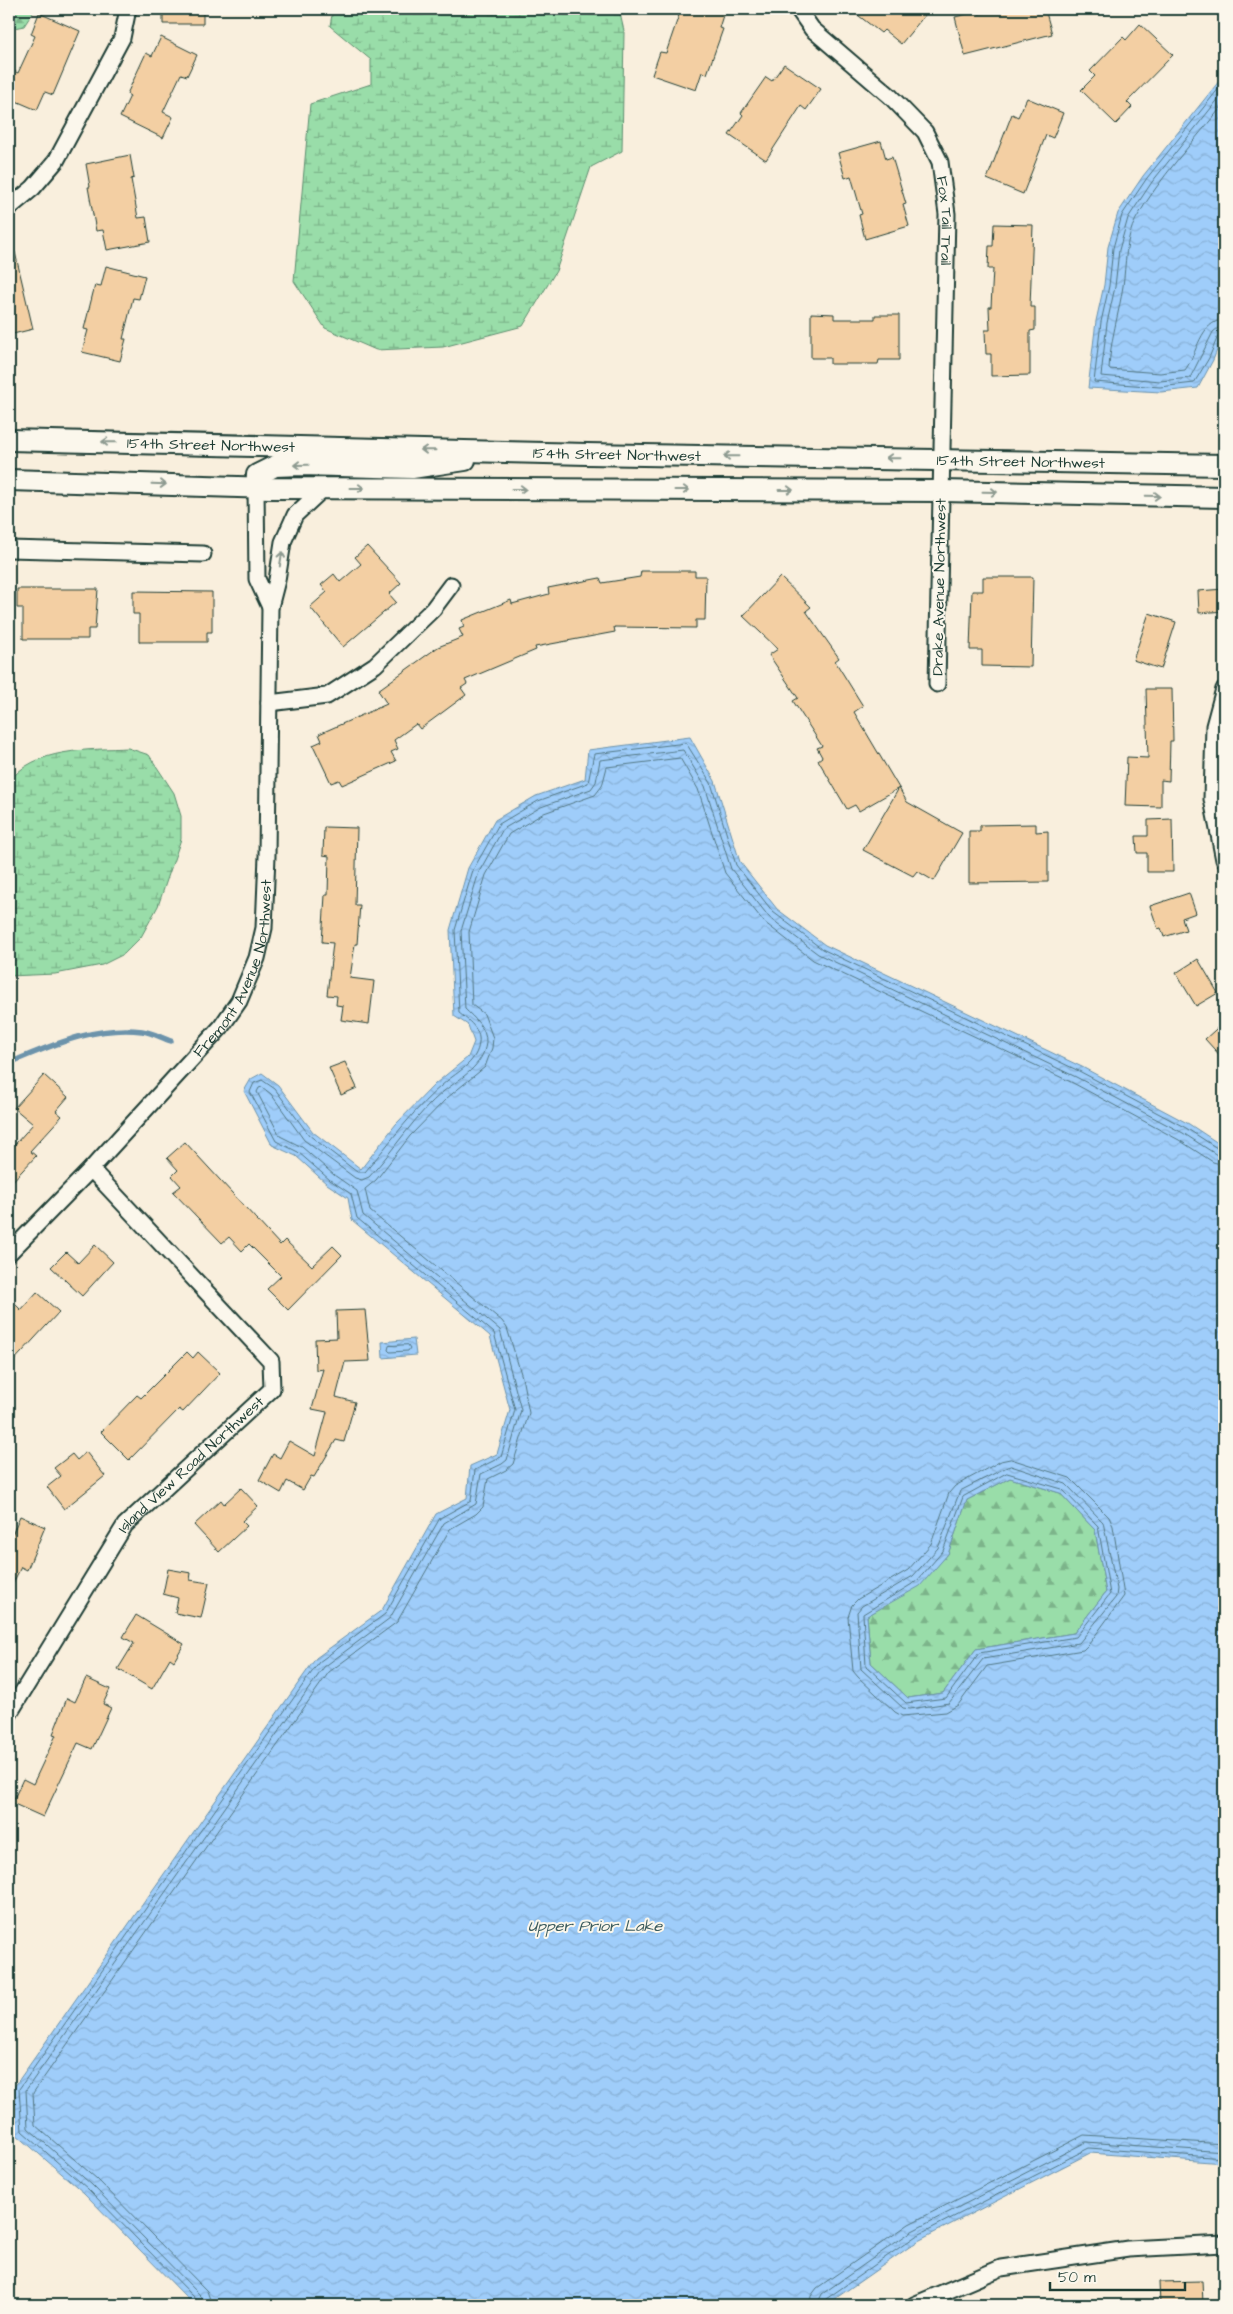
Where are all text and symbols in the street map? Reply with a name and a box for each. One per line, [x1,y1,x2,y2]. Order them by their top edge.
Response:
street label: Fox Tail Trail [931,175,957,265]
street label: 154th Street Northwest [127,433,295,458]
one-way arrow [101,437,117,447]
street label: 154th Street Northwest [533,443,701,467]
one-way arrow [421,445,437,455]
street label: 154th Street Northwest [937,450,1105,474]
one-way arrow [723,451,740,461]
one-way arrow [886,453,902,463]
one-way arrow [293,460,310,470]
one-way arrow [151,480,167,489]
one-way arrow [348,483,365,493]
one-way arrow [511,484,527,494]
one-way arrow [674,485,690,495]
one-way arrow [777,486,793,495]
one-way arrow [982,488,998,497]
one-way arrow [1144,491,1160,500]
street label: Drake Avenue Northwest [927,498,952,676]
one-way arrow [276,552,286,568]
street label: Fremont Avenue Northwest [188,879,277,1062]
street label: Island View Road Northwest [113,1392,269,1537]
water label: Upper Prior Lake [528,1915,663,1937]
scale bar [1050,2259,1186,2291]
text: 50 m [1058,2267,1096,2288]

